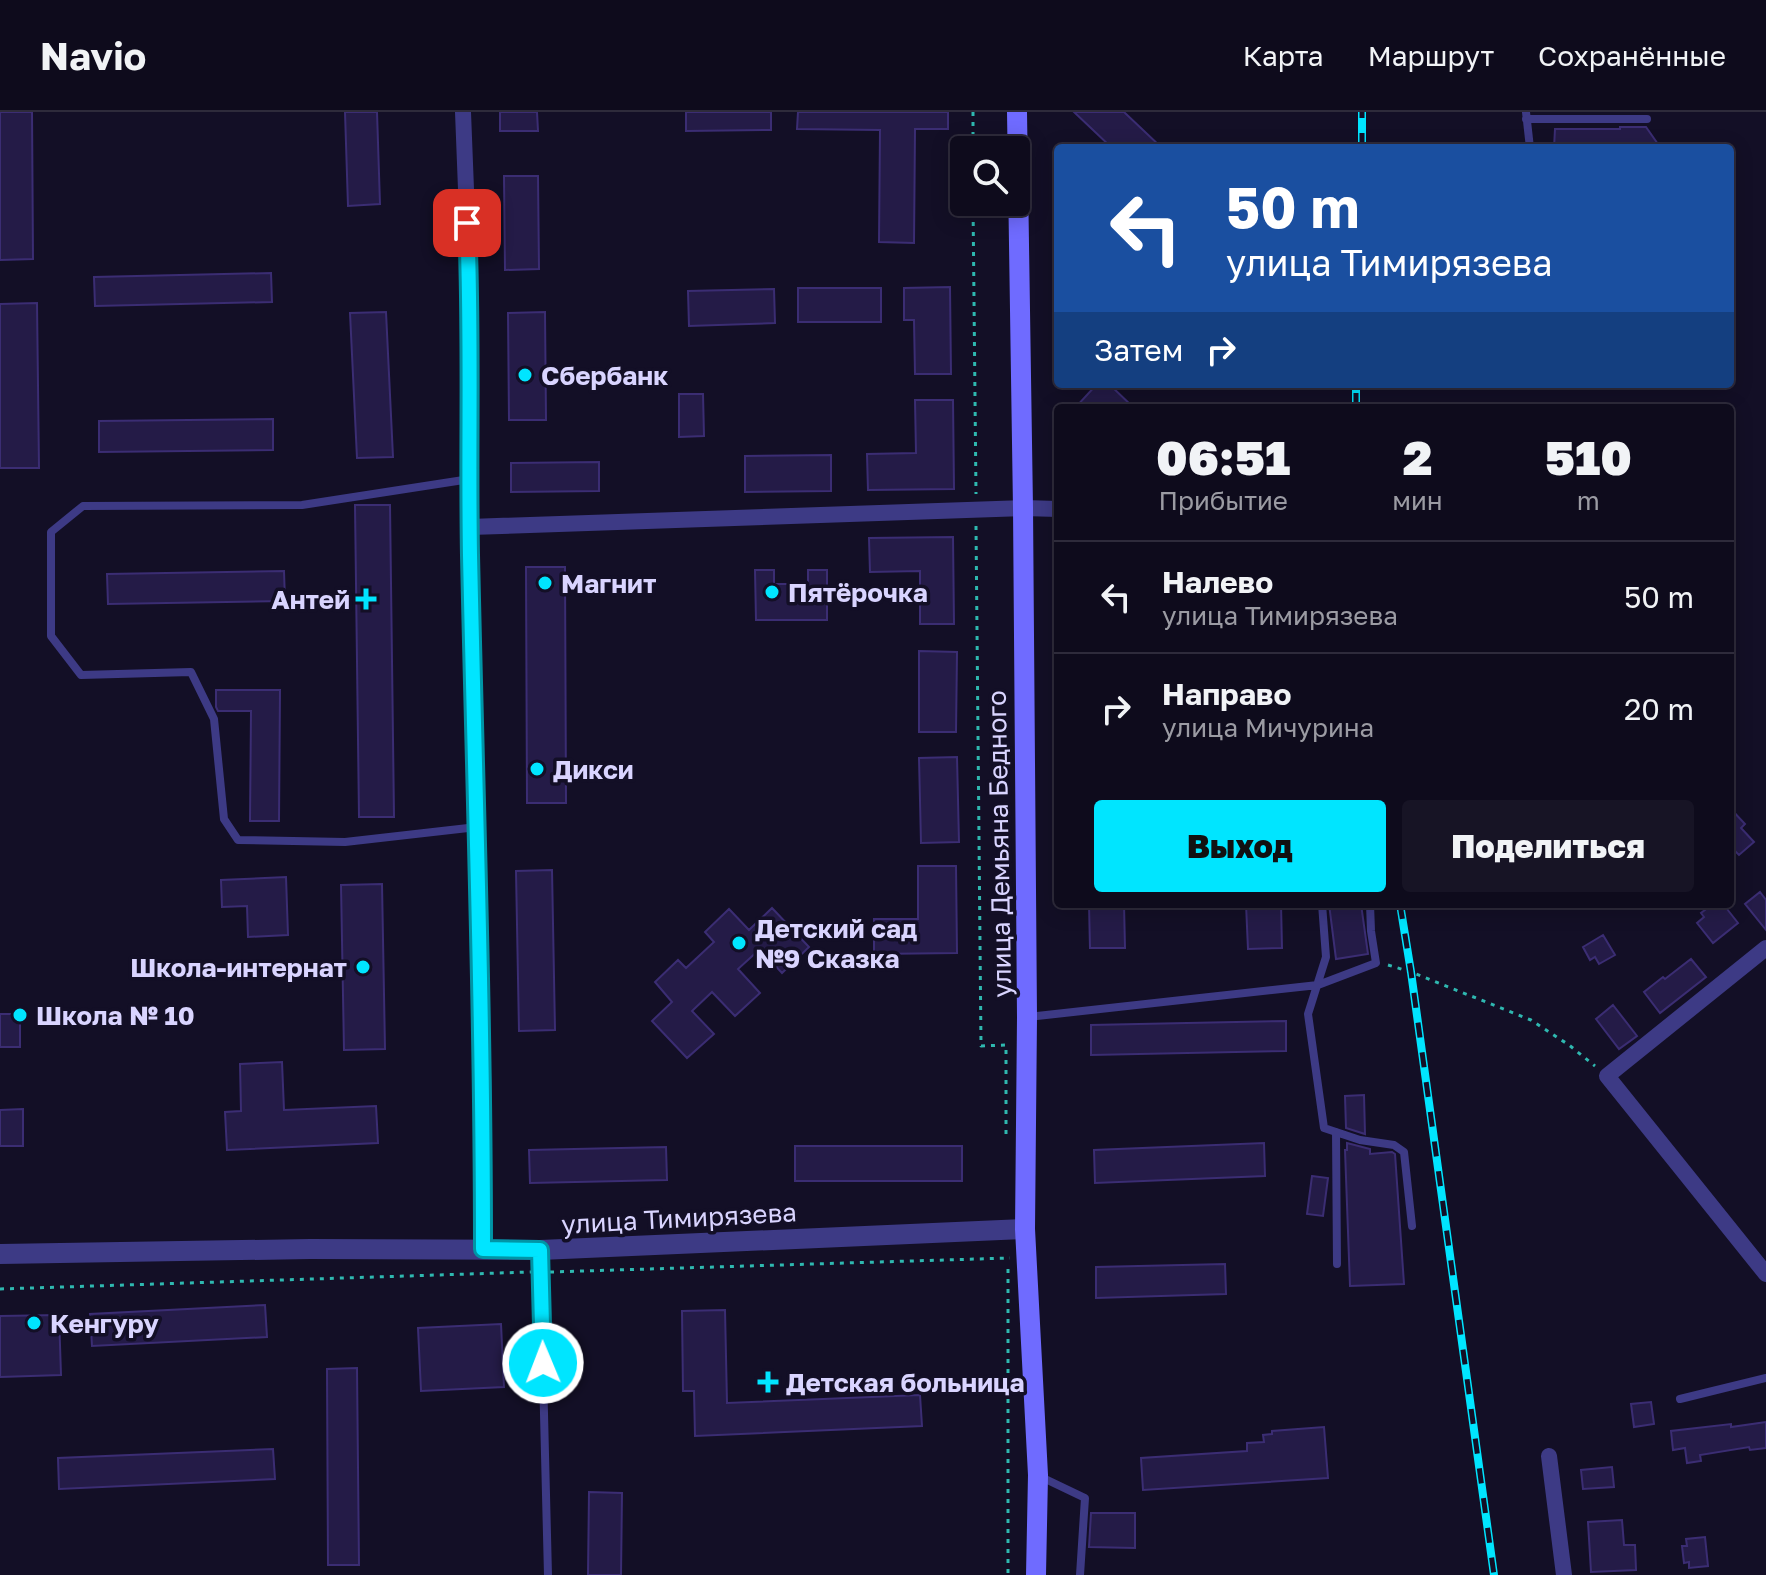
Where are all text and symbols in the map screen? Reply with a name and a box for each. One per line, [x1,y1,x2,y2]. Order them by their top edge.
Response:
text: Navio [40,33,146,78]
text: Карта [1243,39,1324,72]
text: Маршрут [1368,39,1494,72]
text: Сохранённые [1538,39,1726,72]
map controls [950,136,1030,216]
button: search [950,136,1030,216]
text: 50 m [1226,173,1360,240]
icon: left [1094,176,1198,280]
pin [433,189,501,257]
icon: arrive [445,201,489,245]
text: улица Тимирязева [1226,241,1553,284]
icon: right [1199,328,1243,372]
text: Затем [1094,332,1183,368]
place label: Сбербанк [541,360,668,391]
marker: Сбербанк [516,366,534,384]
text: 06:51 [1156,428,1290,486]
text: 2 [1403,428,1432,486]
text: 510 [1545,428,1632,486]
text: Прибытие [1158,485,1288,516]
text: мин [1392,485,1443,516]
text: m [1577,485,1600,516]
text: Налево [1162,564,1273,600]
place label: Магнит [561,568,656,599]
marker: Магнит [536,574,554,592]
icon: left [1094,575,1138,619]
place label: Пятёрочка [788,577,928,608]
text: 50 m [1624,579,1694,615]
marker: Пятёрочка [763,583,781,601]
place label: Антей [271,584,350,615]
marker: Антей [357,590,375,608]
text: улица Тимирязева [1162,600,1398,631]
text: Направо [1162,676,1291,712]
icon: right [1094,687,1138,731]
street label: улица Демьяна Бедного [981,690,1017,998]
text: 20 m [1624,691,1694,727]
text: улица Мичурина [1162,712,1374,743]
place label: Дикси [553,754,634,785]
marker: Дикси [528,760,546,778]
button: Выход [1094,800,1386,892]
button: Поделиться [1402,800,1694,892]
place label: Детский сад №9 Сказка [755,913,917,974]
marker: Детский сад №9 Сказка [730,934,748,952]
place label: Школа-интернат [130,952,347,983]
marker: Школа-интернат [354,958,372,976]
place label: Школа № 10 [36,1000,195,1031]
marker: Школа № 10 [11,1006,29,1024]
street label: улица Тимирязева [560,1196,798,1240]
place label: Кенгуру [50,1308,159,1339]
marker: Кенгуру [25,1314,43,1332]
position arrow [501,1321,585,1405]
place label: Детская больница [786,1367,1025,1398]
marker: Детская больница [757,1371,779,1393]

